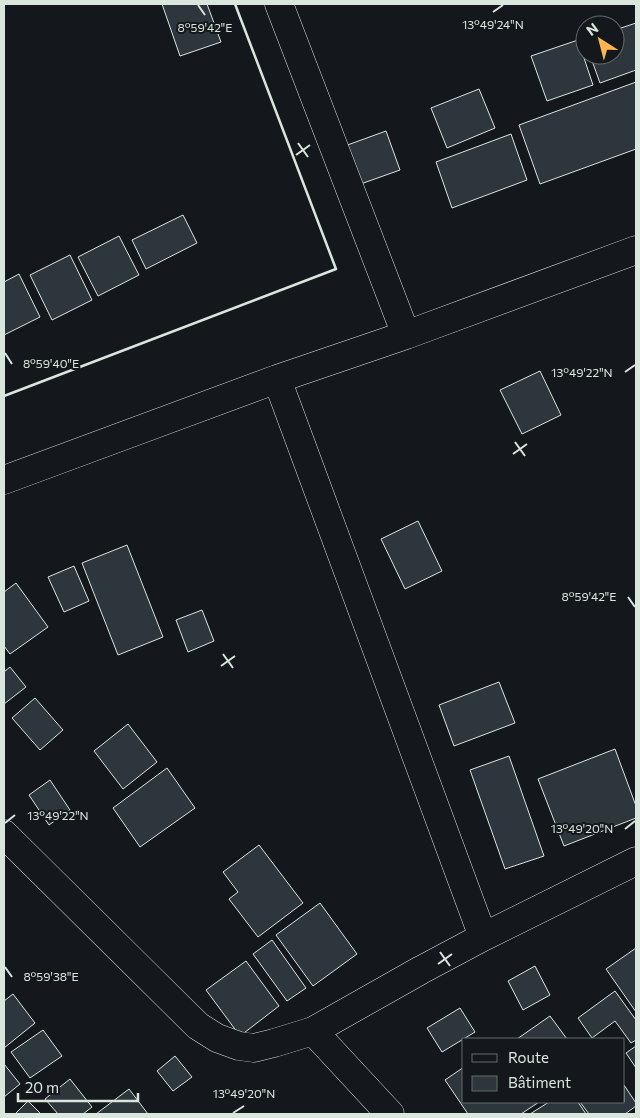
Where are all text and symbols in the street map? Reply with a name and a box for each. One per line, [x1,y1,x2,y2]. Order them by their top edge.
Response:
north arrow [575,15,625,65]
text: 13°49'24"N [462,17,524,31]
text: N [583,19,601,39]
text: 8°59'42"E [178,20,232,34]
text: 8°59'40"E [23,356,79,370]
text: 13°49'22"N [551,365,613,379]
text: 8°59'42"E [562,589,616,603]
text: 13°49'22"N [27,808,89,822]
text: 13°49'20"N [551,821,613,835]
text: 8°59'38"E [23,969,79,983]
legend [462,1038,625,1103]
text: Route [508,1048,549,1066]
scale bar [18,1070,138,1102]
text: Bâtiment [508,1073,571,1091]
text: 20 m [25,1078,59,1096]
text: 13°49'20"N [213,1086,275,1100]

